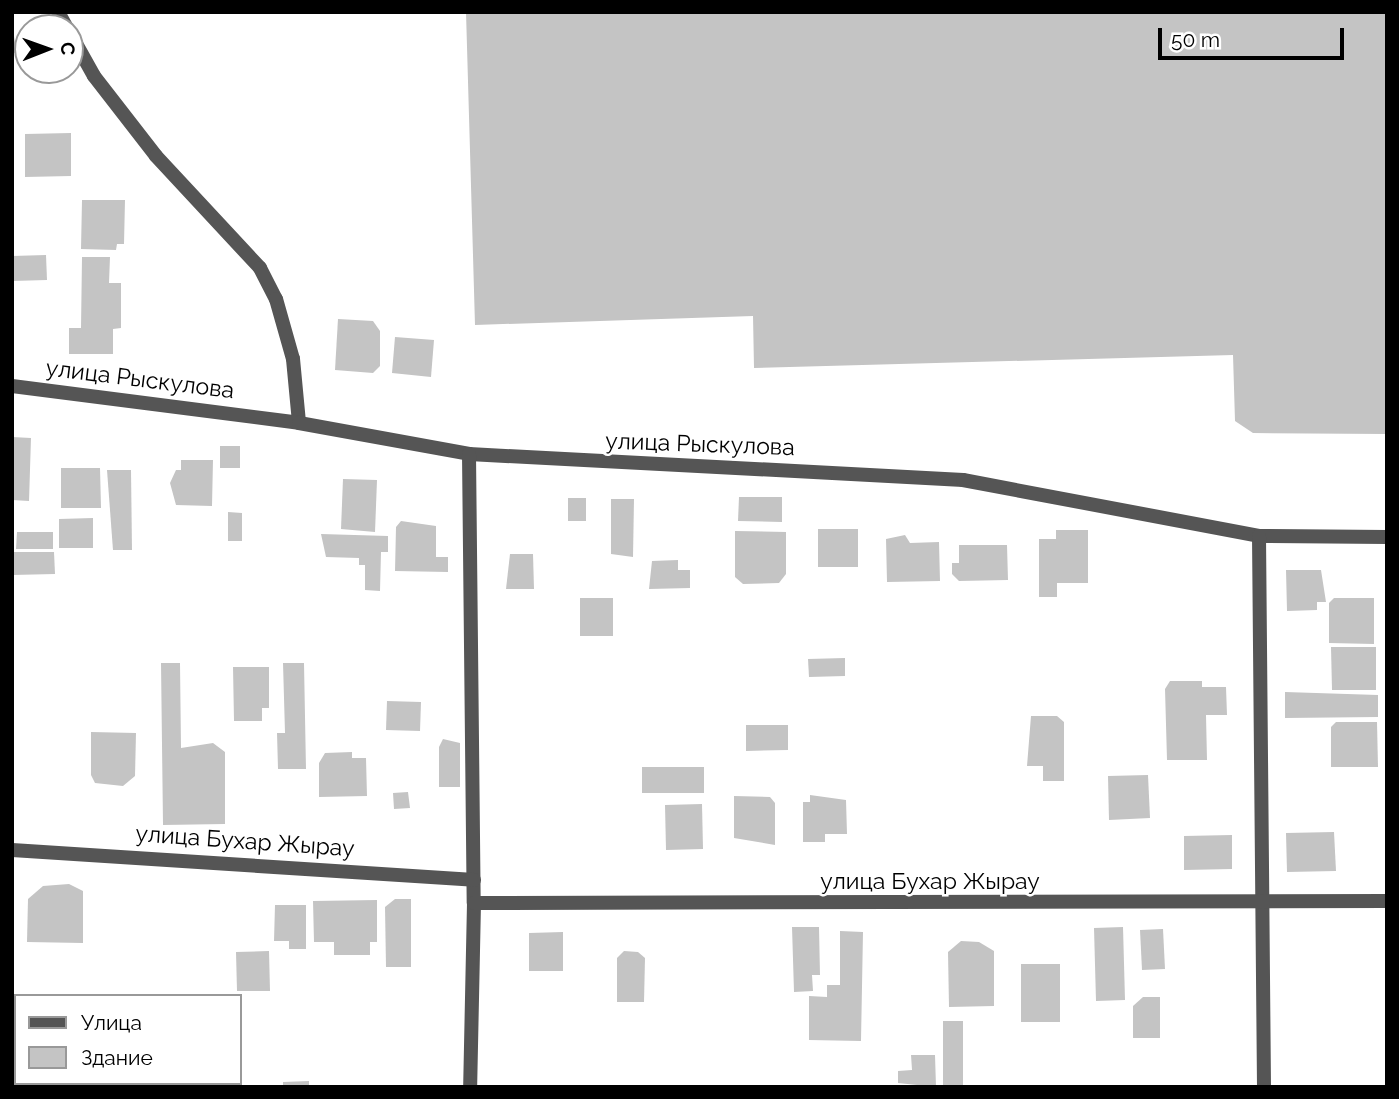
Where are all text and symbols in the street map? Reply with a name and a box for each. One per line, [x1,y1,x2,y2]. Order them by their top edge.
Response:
north arrow [14,14,84,84]
scale bar [1161,14,1346,58]
text: 50 m [1171,27,1220,52]
text: С [57,42,79,55]
street label: улица Рыскулова [44,354,236,404]
street label: улица Рыскулова [605,427,795,461]
street label: улица Бухар Жырау [135,820,355,862]
street label: улица Бухар Жырау [820,867,1040,895]
legend [14,994,242,1085]
text: Улица [81,1010,142,1035]
text: Здание [81,1045,153,1070]

